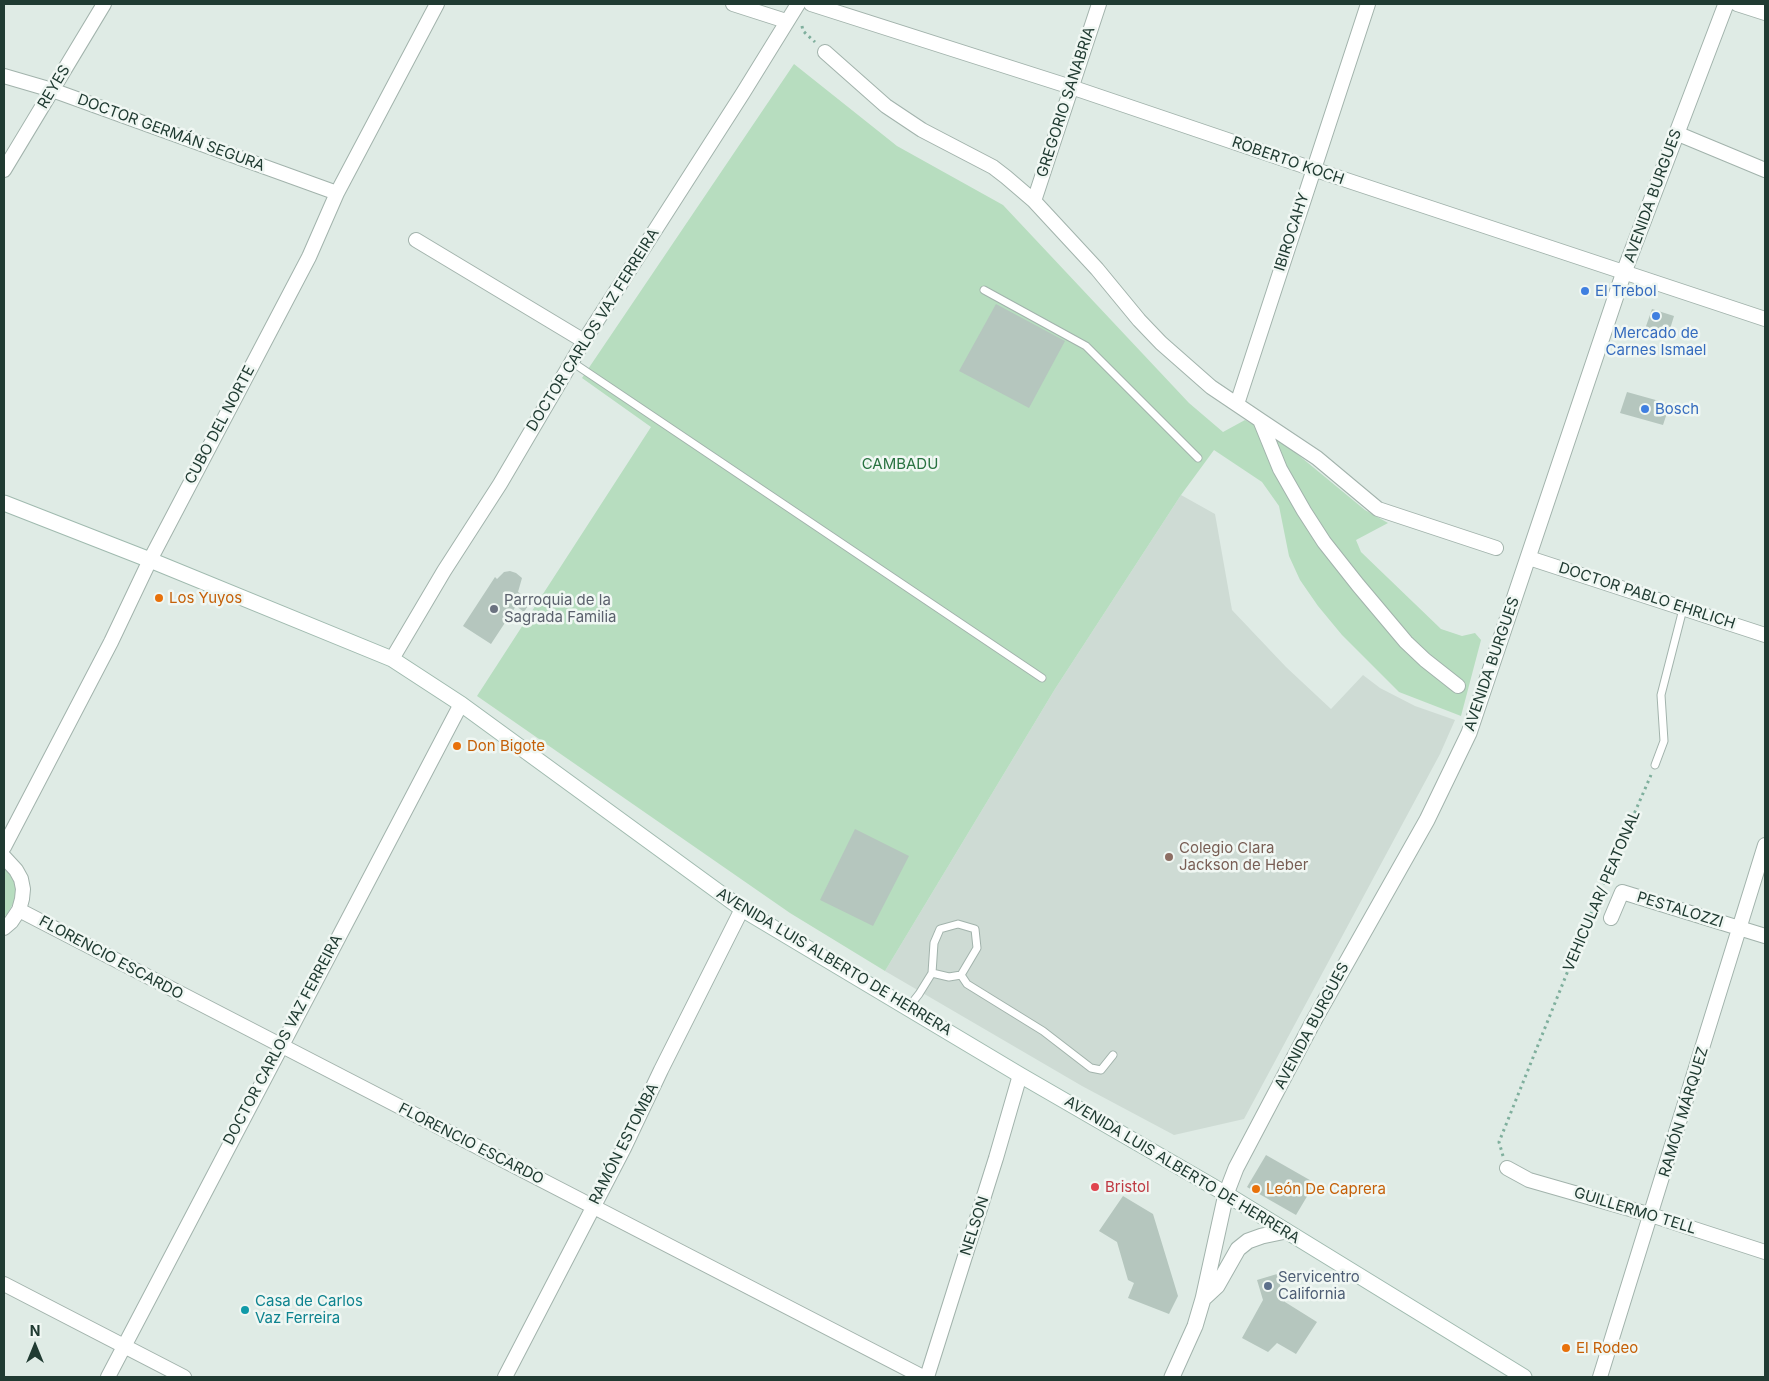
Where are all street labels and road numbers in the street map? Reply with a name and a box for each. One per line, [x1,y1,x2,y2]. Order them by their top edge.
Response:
street label: GREGORIO SANABRIA [1033,24,1099,180]
street label: REYES [34,62,74,112]
street label: DOCTOR GERMÁN SEGURA [75,91,267,175]
street label: AVENIDA BURGUES [1621,127,1685,265]
street label: ROBERTO KOCH [1229,133,1347,189]
street label: IBIROCAHY [1271,191,1313,273]
street label: DOCTOR CARLOS VAZ FERREIRA [523,225,663,435]
street label: CUBO DEL NORTE [181,363,259,487]
street label: DOCTOR PABLO EHRLICH [1556,559,1738,633]
street label: AVENIDA BURGUES [1461,595,1523,733]
street label: VEHICULAR/ PEATONAL [1560,808,1644,974]
street label: AVENIDA LUIS ALBERTO DE HERRERA [713,884,955,1040]
street label: PESTALOZZI [1635,888,1725,932]
street label: FLORENCIO ESCARDO [36,912,186,1004]
street label: DOCTOR CARLOS VAZ FERREIRA [220,932,346,1148]
street label: AVENIDA BURGUES [1271,960,1353,1092]
street label: RAMÓN MÁRQUEZ [1656,1045,1712,1179]
street label: RAMÓN ESTOMBA [586,1080,662,1208]
street label: AVENIDA LUIS ALBERTO DE HERRERA [1061,1092,1303,1248]
street label: FLORENCIO ESCARDO [395,1100,547,1188]
street label: GUILLERMO TELL [1572,1184,1698,1238]
street label: NELSON [957,1194,993,1258]

